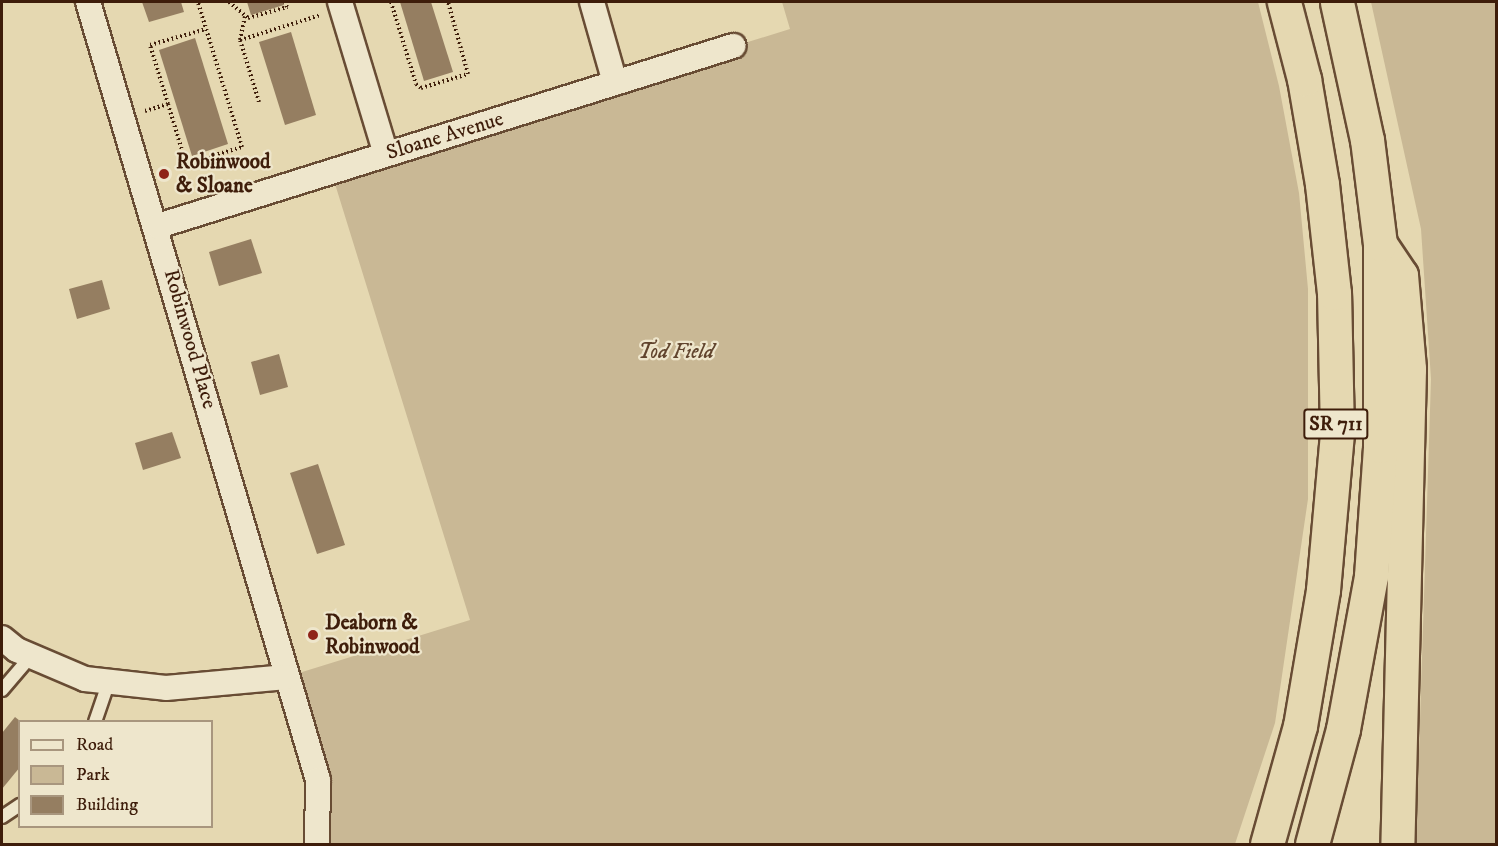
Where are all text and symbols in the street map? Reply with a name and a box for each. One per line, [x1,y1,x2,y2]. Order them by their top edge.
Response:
street label: Sloane Avenue [383,106,507,166]
place label: Robinwood & Sloane [176,149,271,199]
marker: Robinwood & Sloane [157,167,171,181]
street label: Robinwood Place [158,266,222,412]
park label: Tod Field [638,339,714,365]
road number: SR 711 [1303,407,1369,441]
place label: Deaborn & Robinwood [325,610,420,660]
marker: Deaborn & Robinwood [306,628,320,642]
legend [18,720,213,828]
text: Road [76,734,113,756]
text: Park [76,764,110,786]
text: Building [76,794,138,816]

